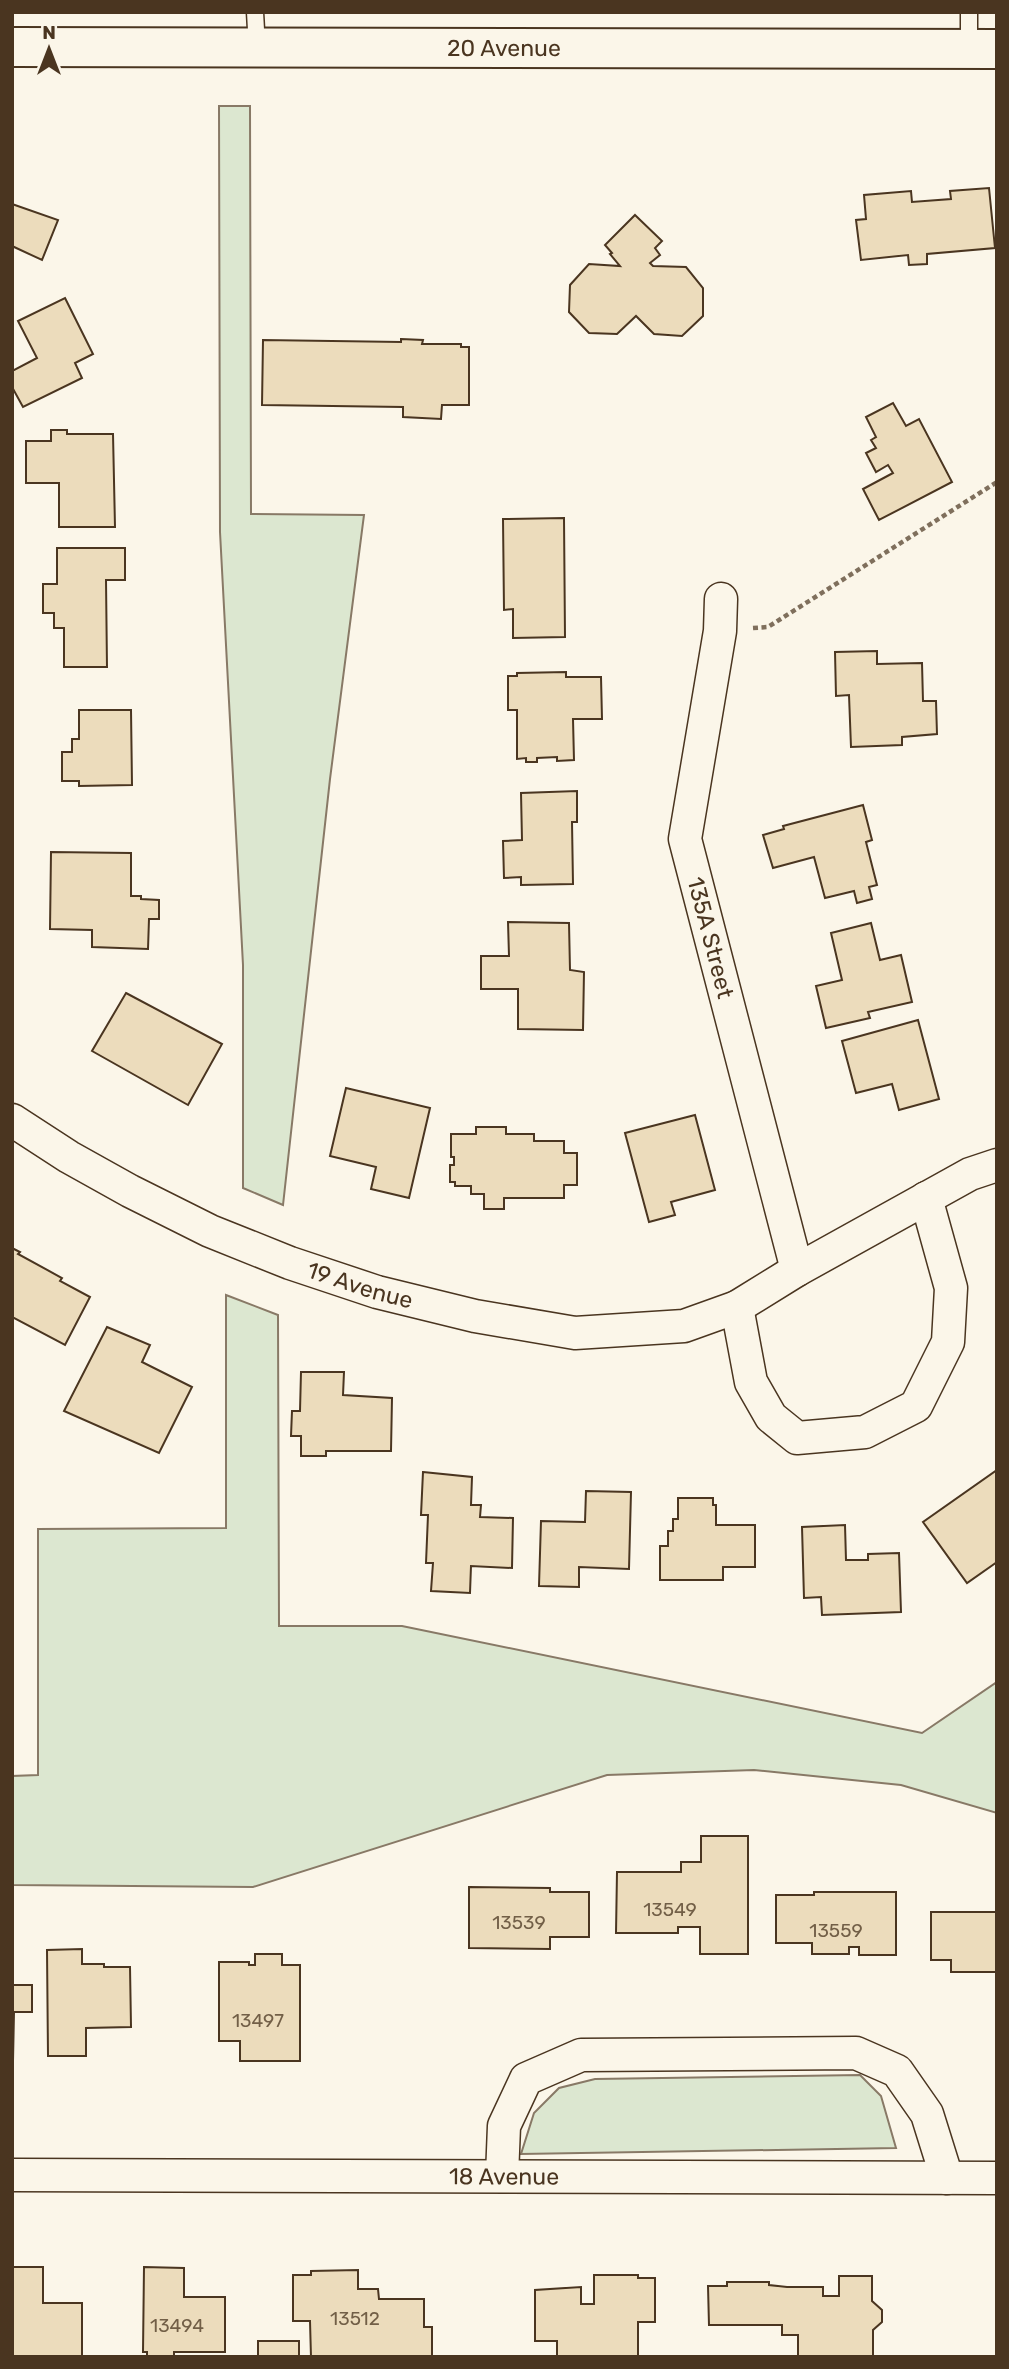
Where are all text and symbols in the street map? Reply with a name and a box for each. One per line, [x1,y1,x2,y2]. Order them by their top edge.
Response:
north arrow [14,14,84,84]
text: N [42,21,56,44]
street label: 20 Avenue [447,34,561,62]
street label: 135A Street [681,874,740,1001]
street label: 19 Avenue [304,1256,416,1314]
house number: 13549 [643,1898,697,1921]
house number: 13539 [492,1911,546,1934]
house number: 13559 [809,1919,863,1942]
house number: 13497 [232,2009,284,2032]
street label: 18 Avenue [449,2162,559,2191]
house number: 13512 [330,2307,380,2330]
house number: 13494 [150,2314,204,2337]

